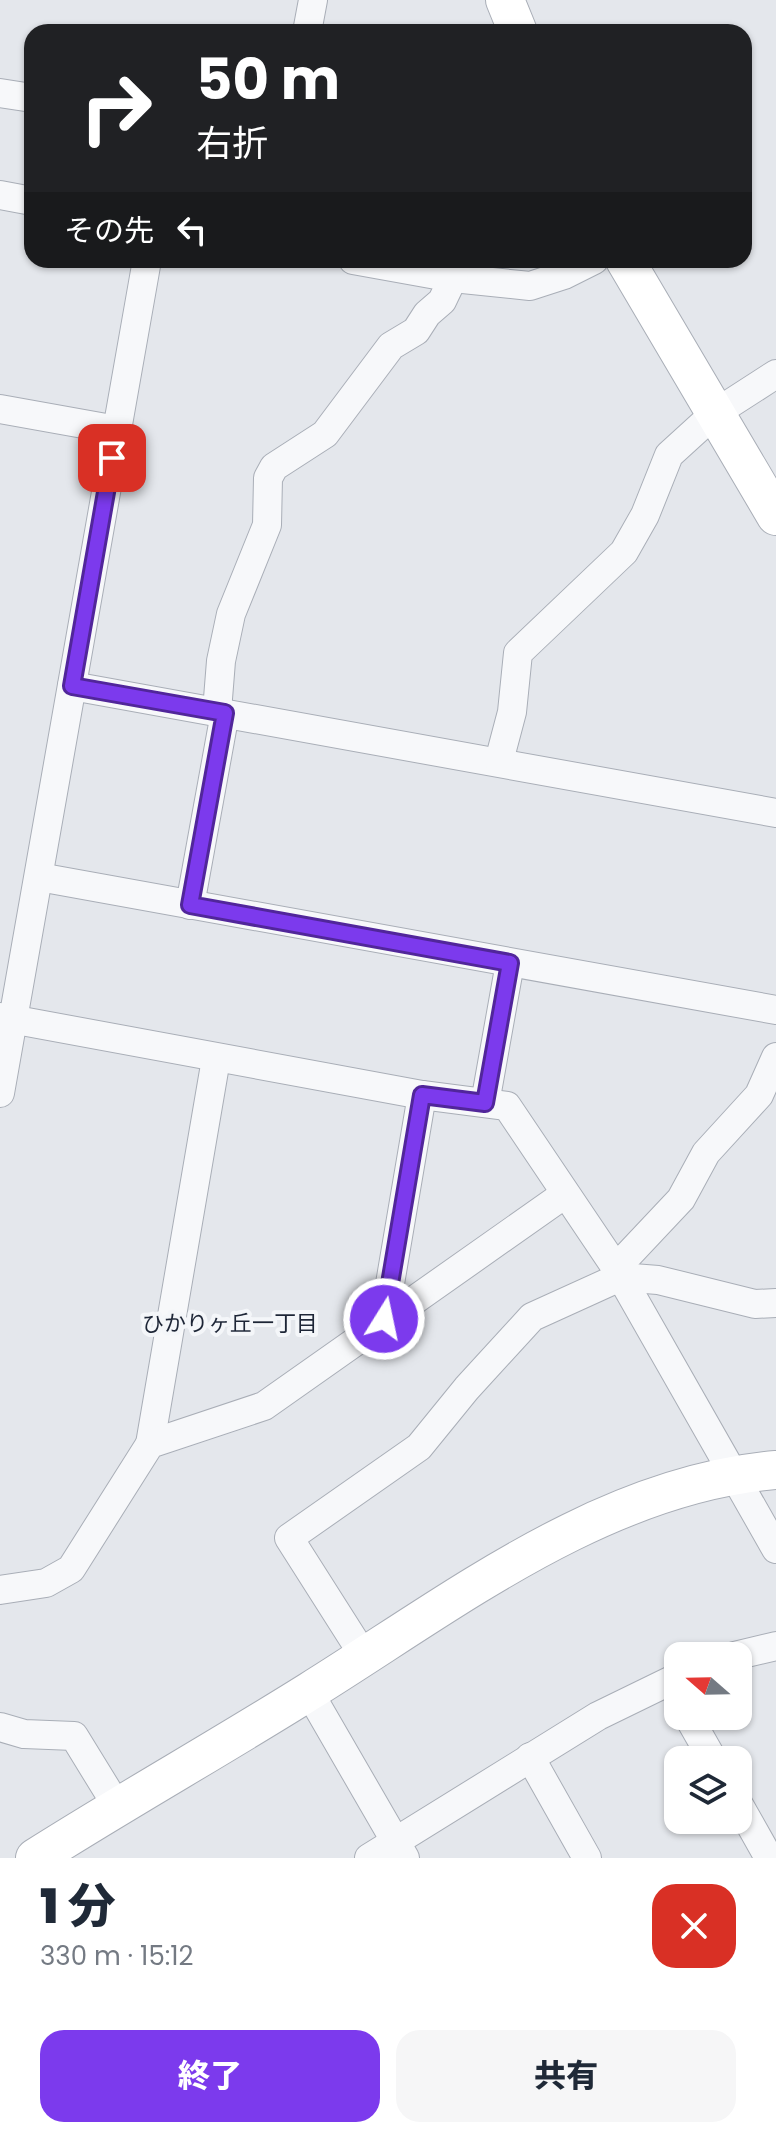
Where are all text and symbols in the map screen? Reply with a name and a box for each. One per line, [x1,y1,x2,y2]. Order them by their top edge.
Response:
text: 50 m [196,40,340,119]
icon: right [64,56,168,160]
text: 右折 [196,118,268,169]
icon: left [170,208,214,252]
text: その先 [64,209,154,252]
pin [78,424,146,492]
icon: arrive [90,436,134,480]
position arrow [342,1277,426,1361]
district label: ひかりヶ丘一丁目 [142,1308,318,1339]
north arrow [664,1642,752,1730]
map controls [664,1642,752,1834]
button: layers [664,1746,752,1834]
text: 1 分 [40,1873,116,1940]
button: close [652,1884,736,1968]
text: 330 m · 15:12 [40,1938,194,1974]
button: 終了 [40,2030,380,2122]
button: 共有 [396,2030,736,2122]

